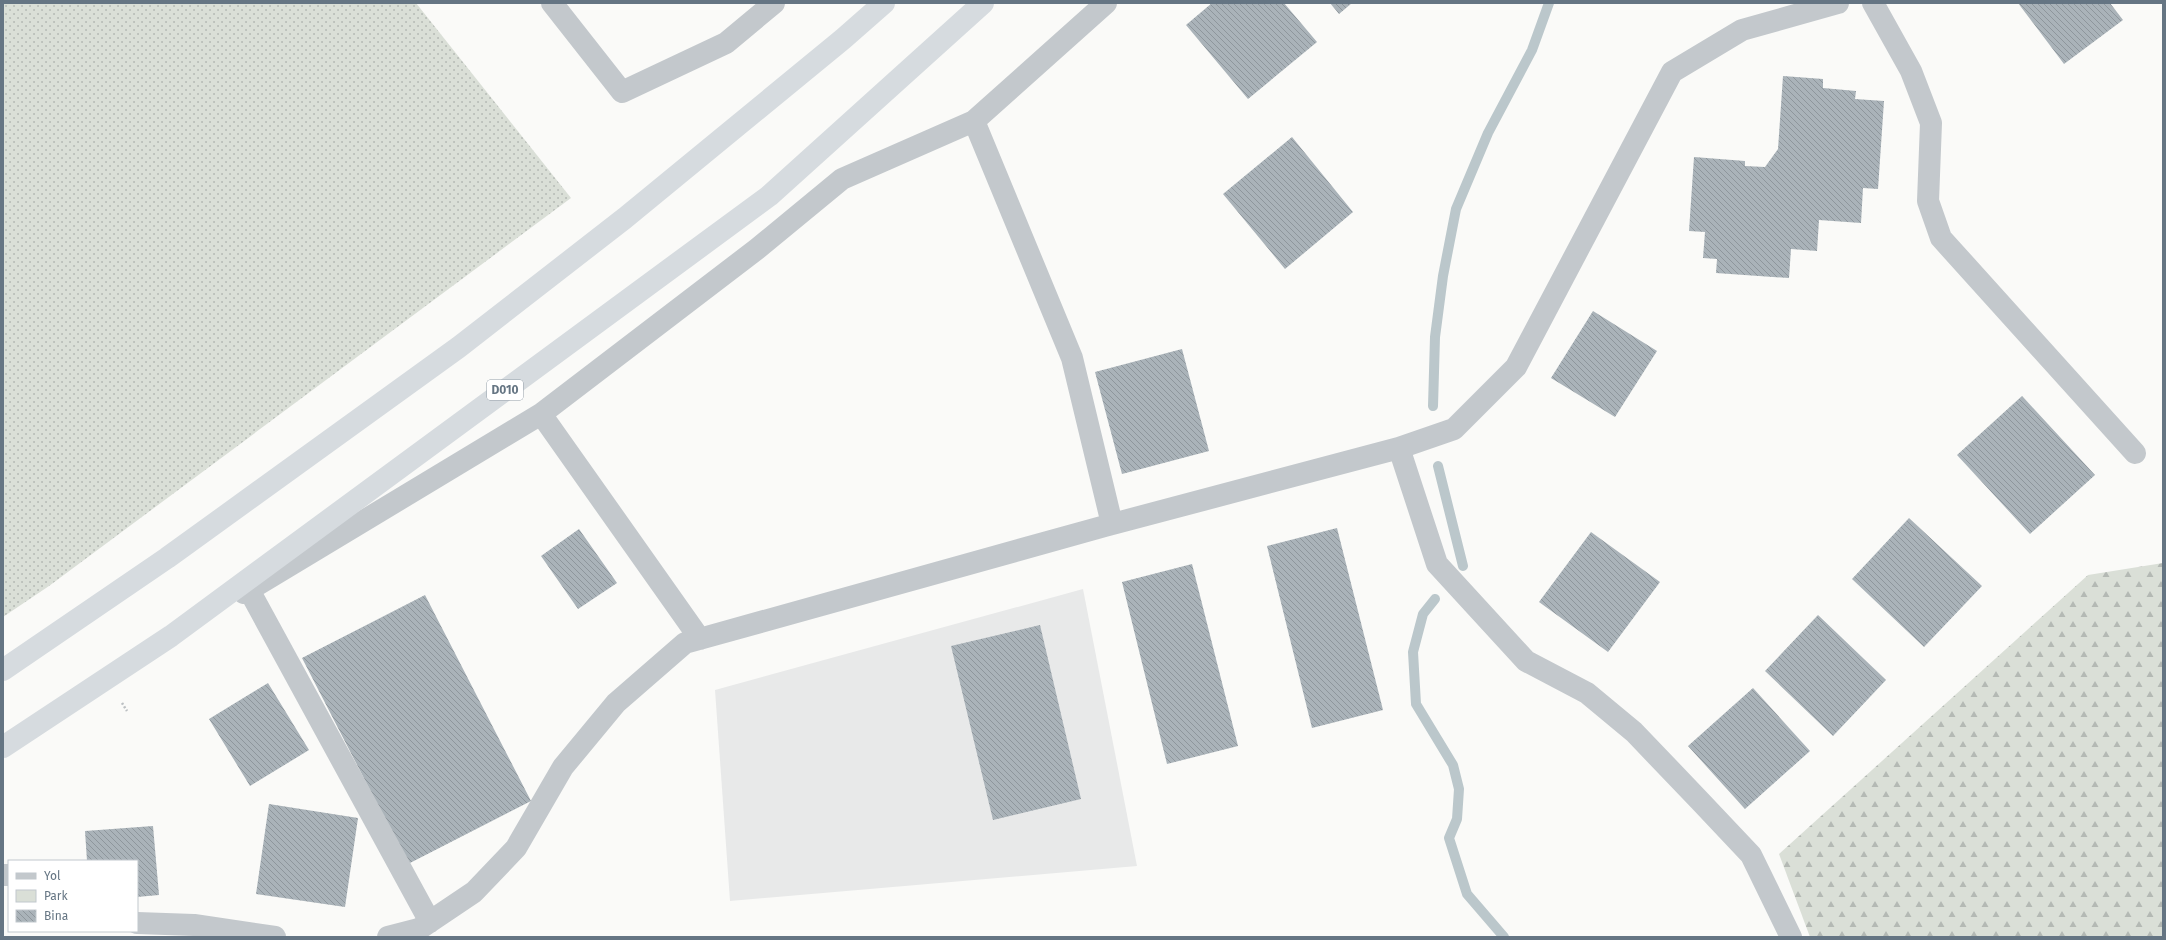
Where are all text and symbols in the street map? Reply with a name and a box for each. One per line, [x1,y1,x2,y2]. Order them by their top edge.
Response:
road number: D010 [487,380,523,400]
legend [8,860,138,932]
text: Yol [44,869,61,883]
text: Park [44,889,68,903]
text: Bina [44,909,68,923]

